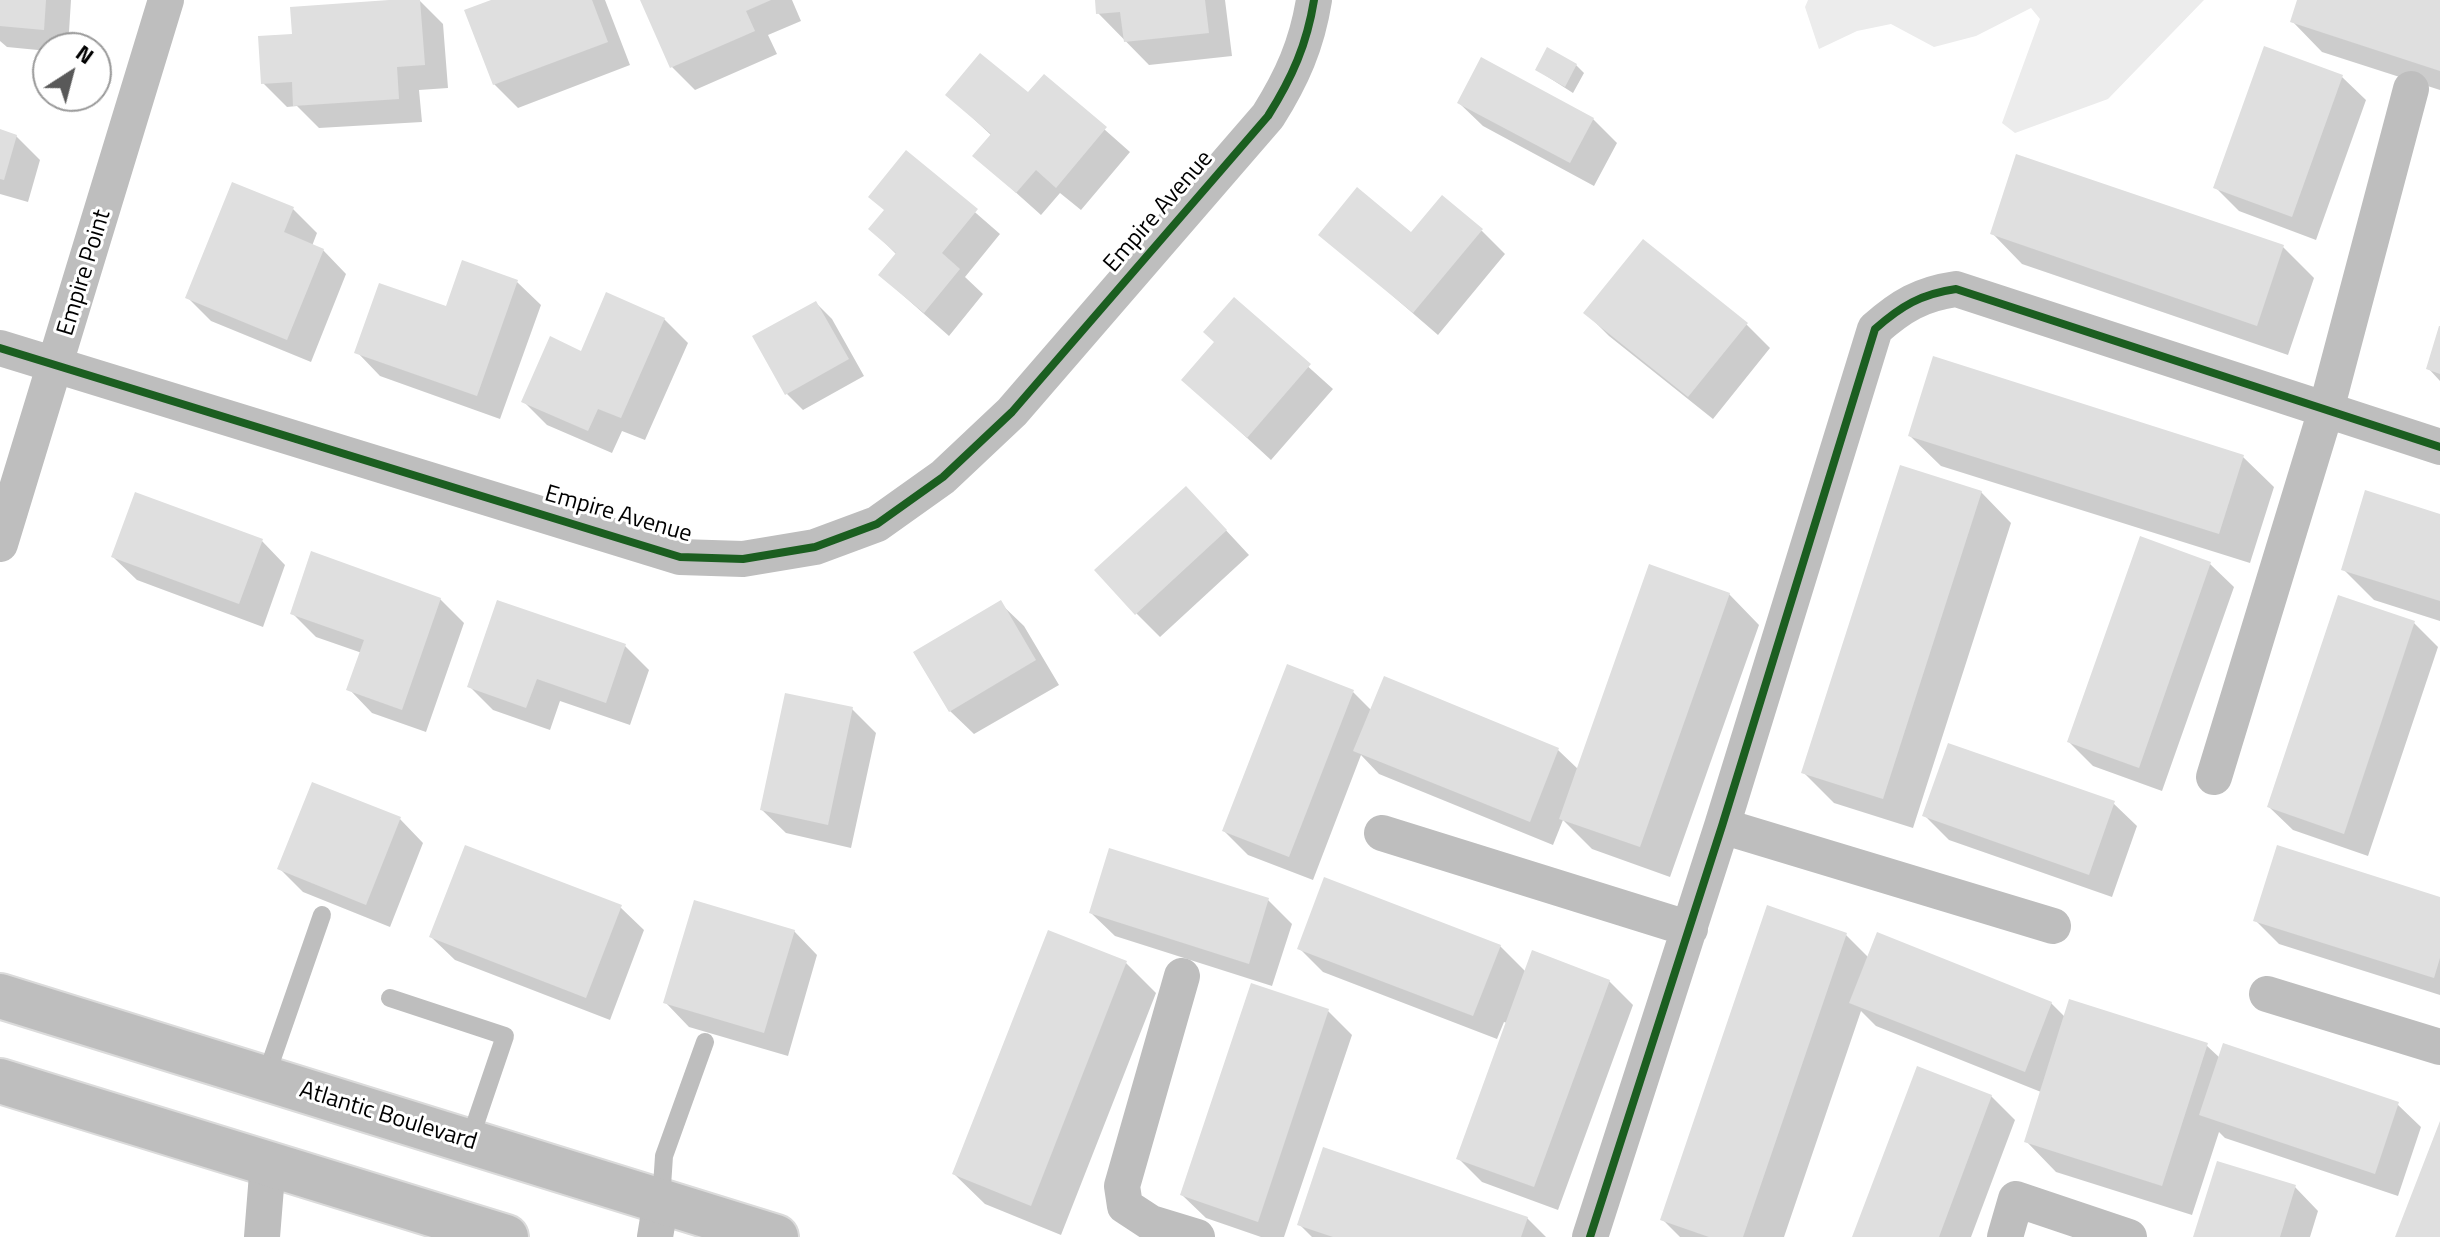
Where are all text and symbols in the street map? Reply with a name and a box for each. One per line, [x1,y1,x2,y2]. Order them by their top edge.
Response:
north arrow [32,32,112,112]
text: N [69,36,101,72]
street label: Empire Avenue [1098,145,1220,279]
street label: Empire Point [52,207,118,339]
street label: Empire Avenue [541,480,695,550]
street label: Atlantic Boulevard [296,1076,480,1158]

